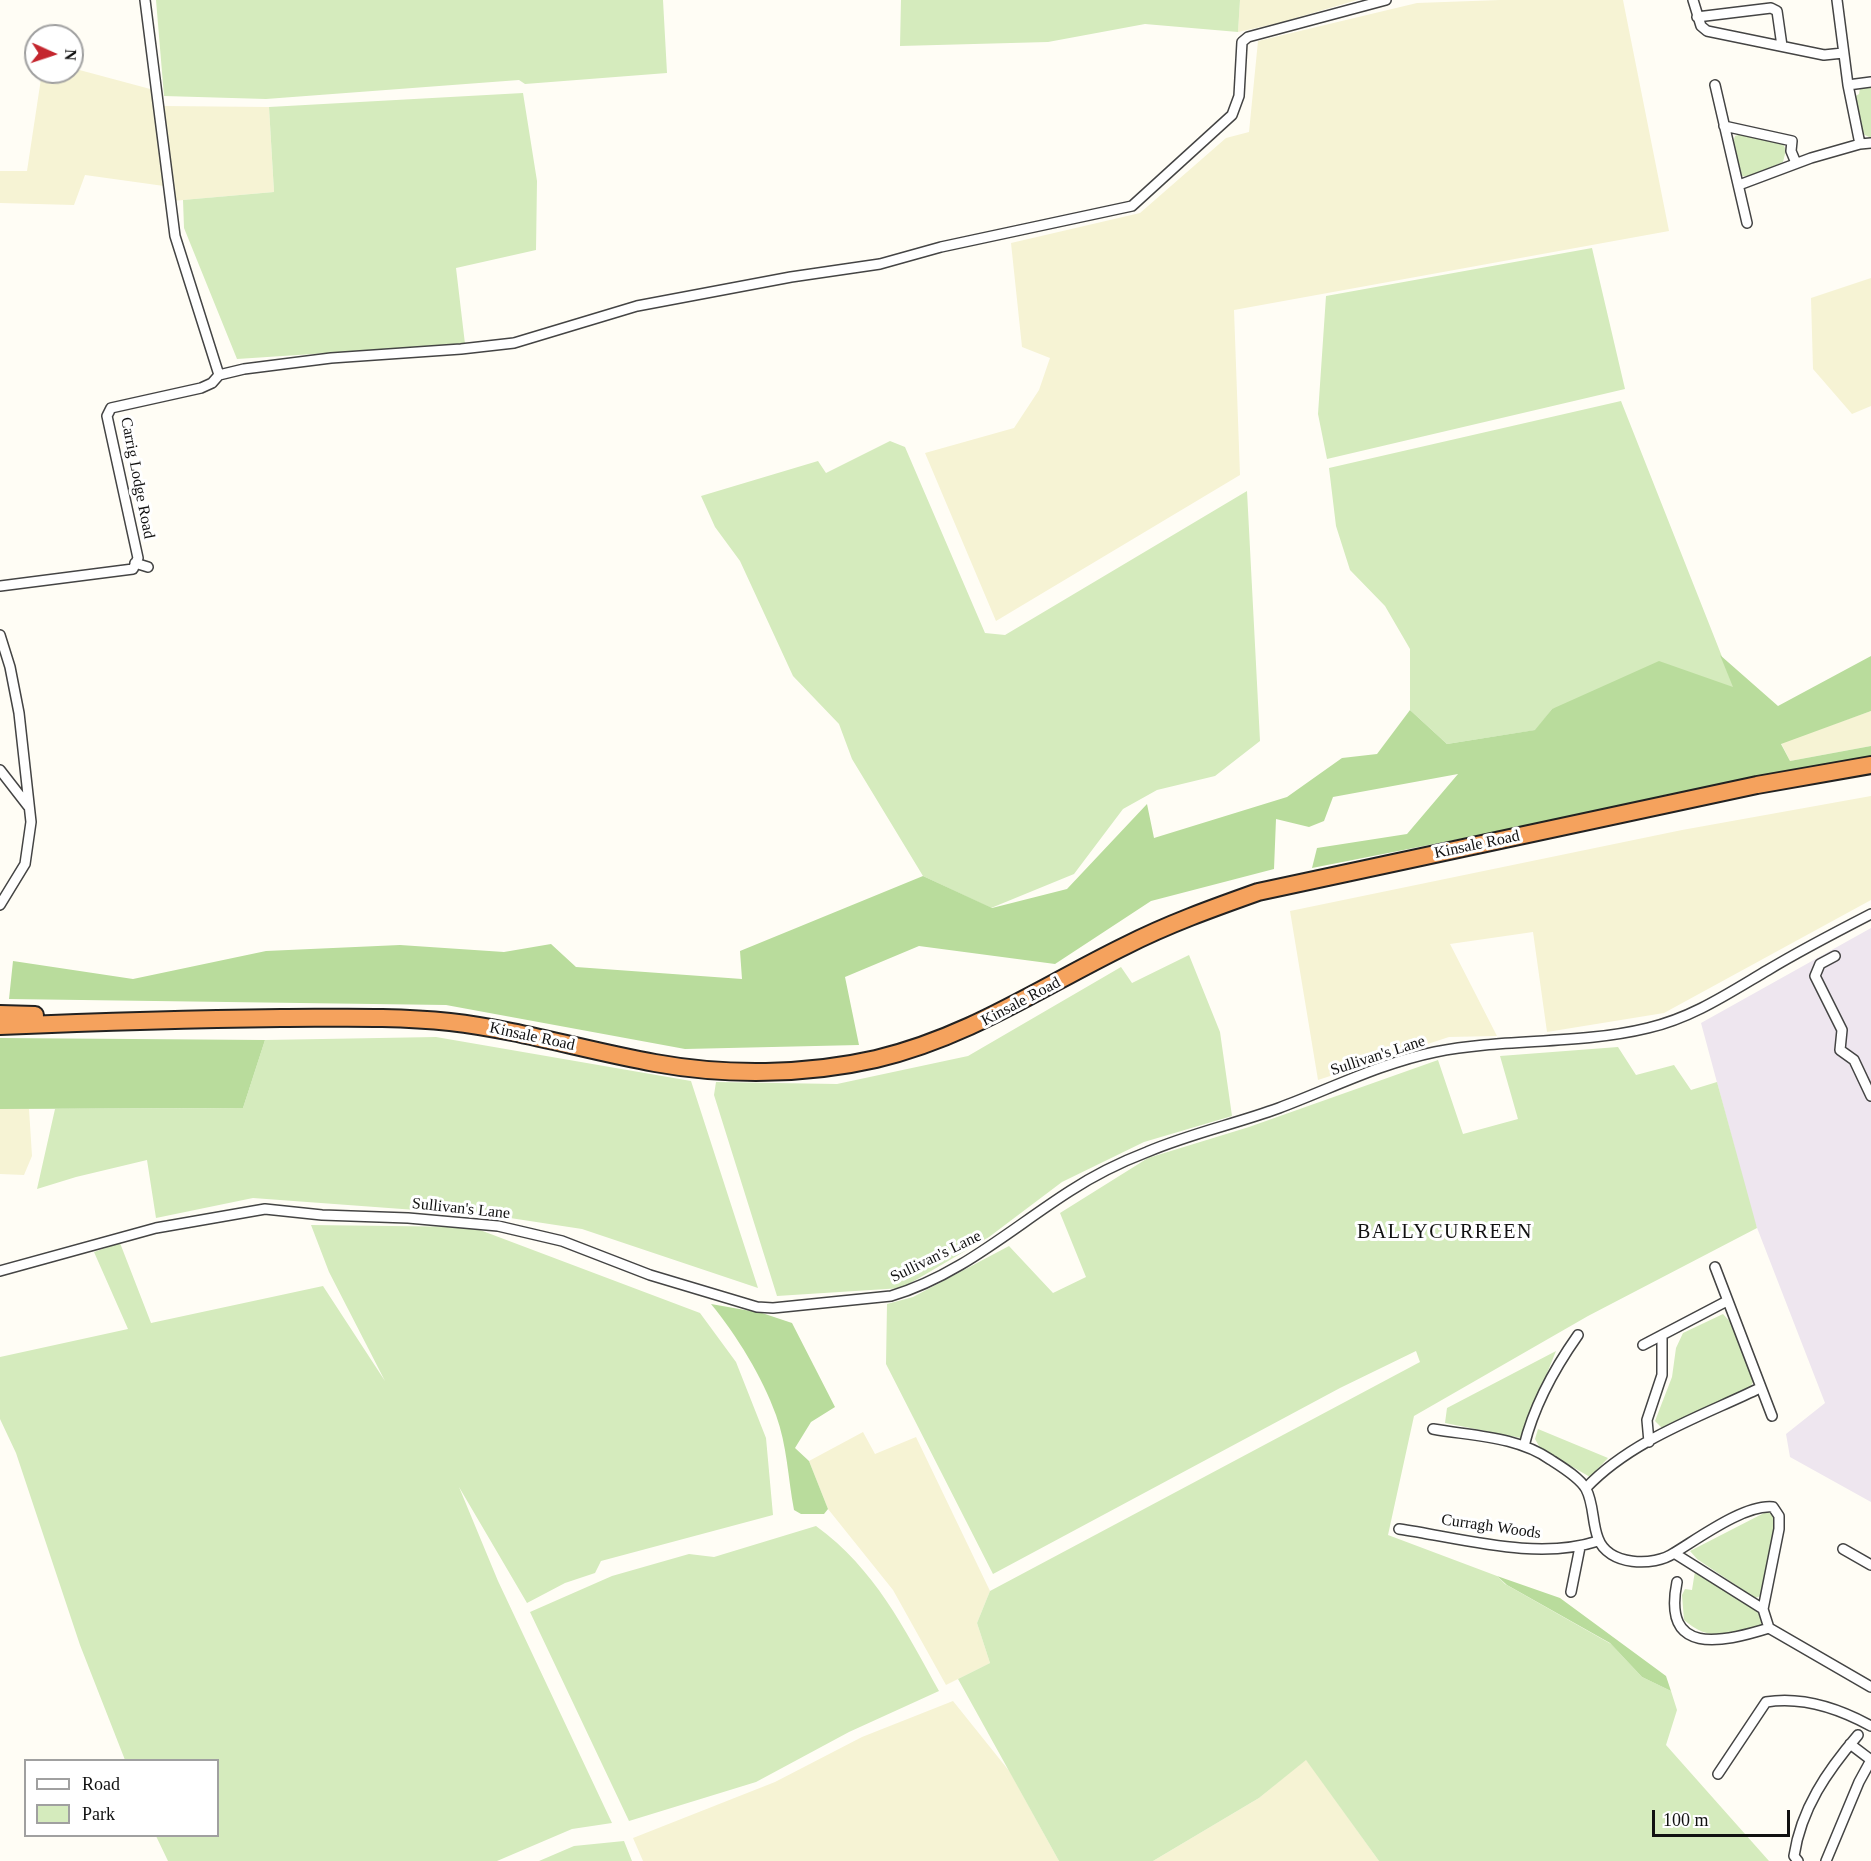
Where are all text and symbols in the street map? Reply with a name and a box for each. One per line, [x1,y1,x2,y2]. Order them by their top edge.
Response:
north arrow [24,24,84,84]
text: N [62,49,79,61]
street label: Carrig Lodge Road [116,416,158,540]
street label: Kinsale Road [1433,827,1521,863]
street label: Kinsale Road [978,973,1064,1031]
street label: Kinsale Road [488,1019,576,1055]
street label: Sullivan's Lane [1328,1032,1428,1080]
street label: Sullivan's Lane [411,1194,511,1224]
district label: BALLYCURREEN [1357,1221,1533,1245]
street label: Sullivan's Lane [888,1227,984,1287]
street label: Curragh Woods [1440,1511,1542,1543]
legend [24,1759,219,1837]
text: Road [82,1774,120,1794]
scale bar [1655,1798,1793,1836]
text: Park [82,1804,115,1824]
text: 100 m [1663,1810,1709,1830]

